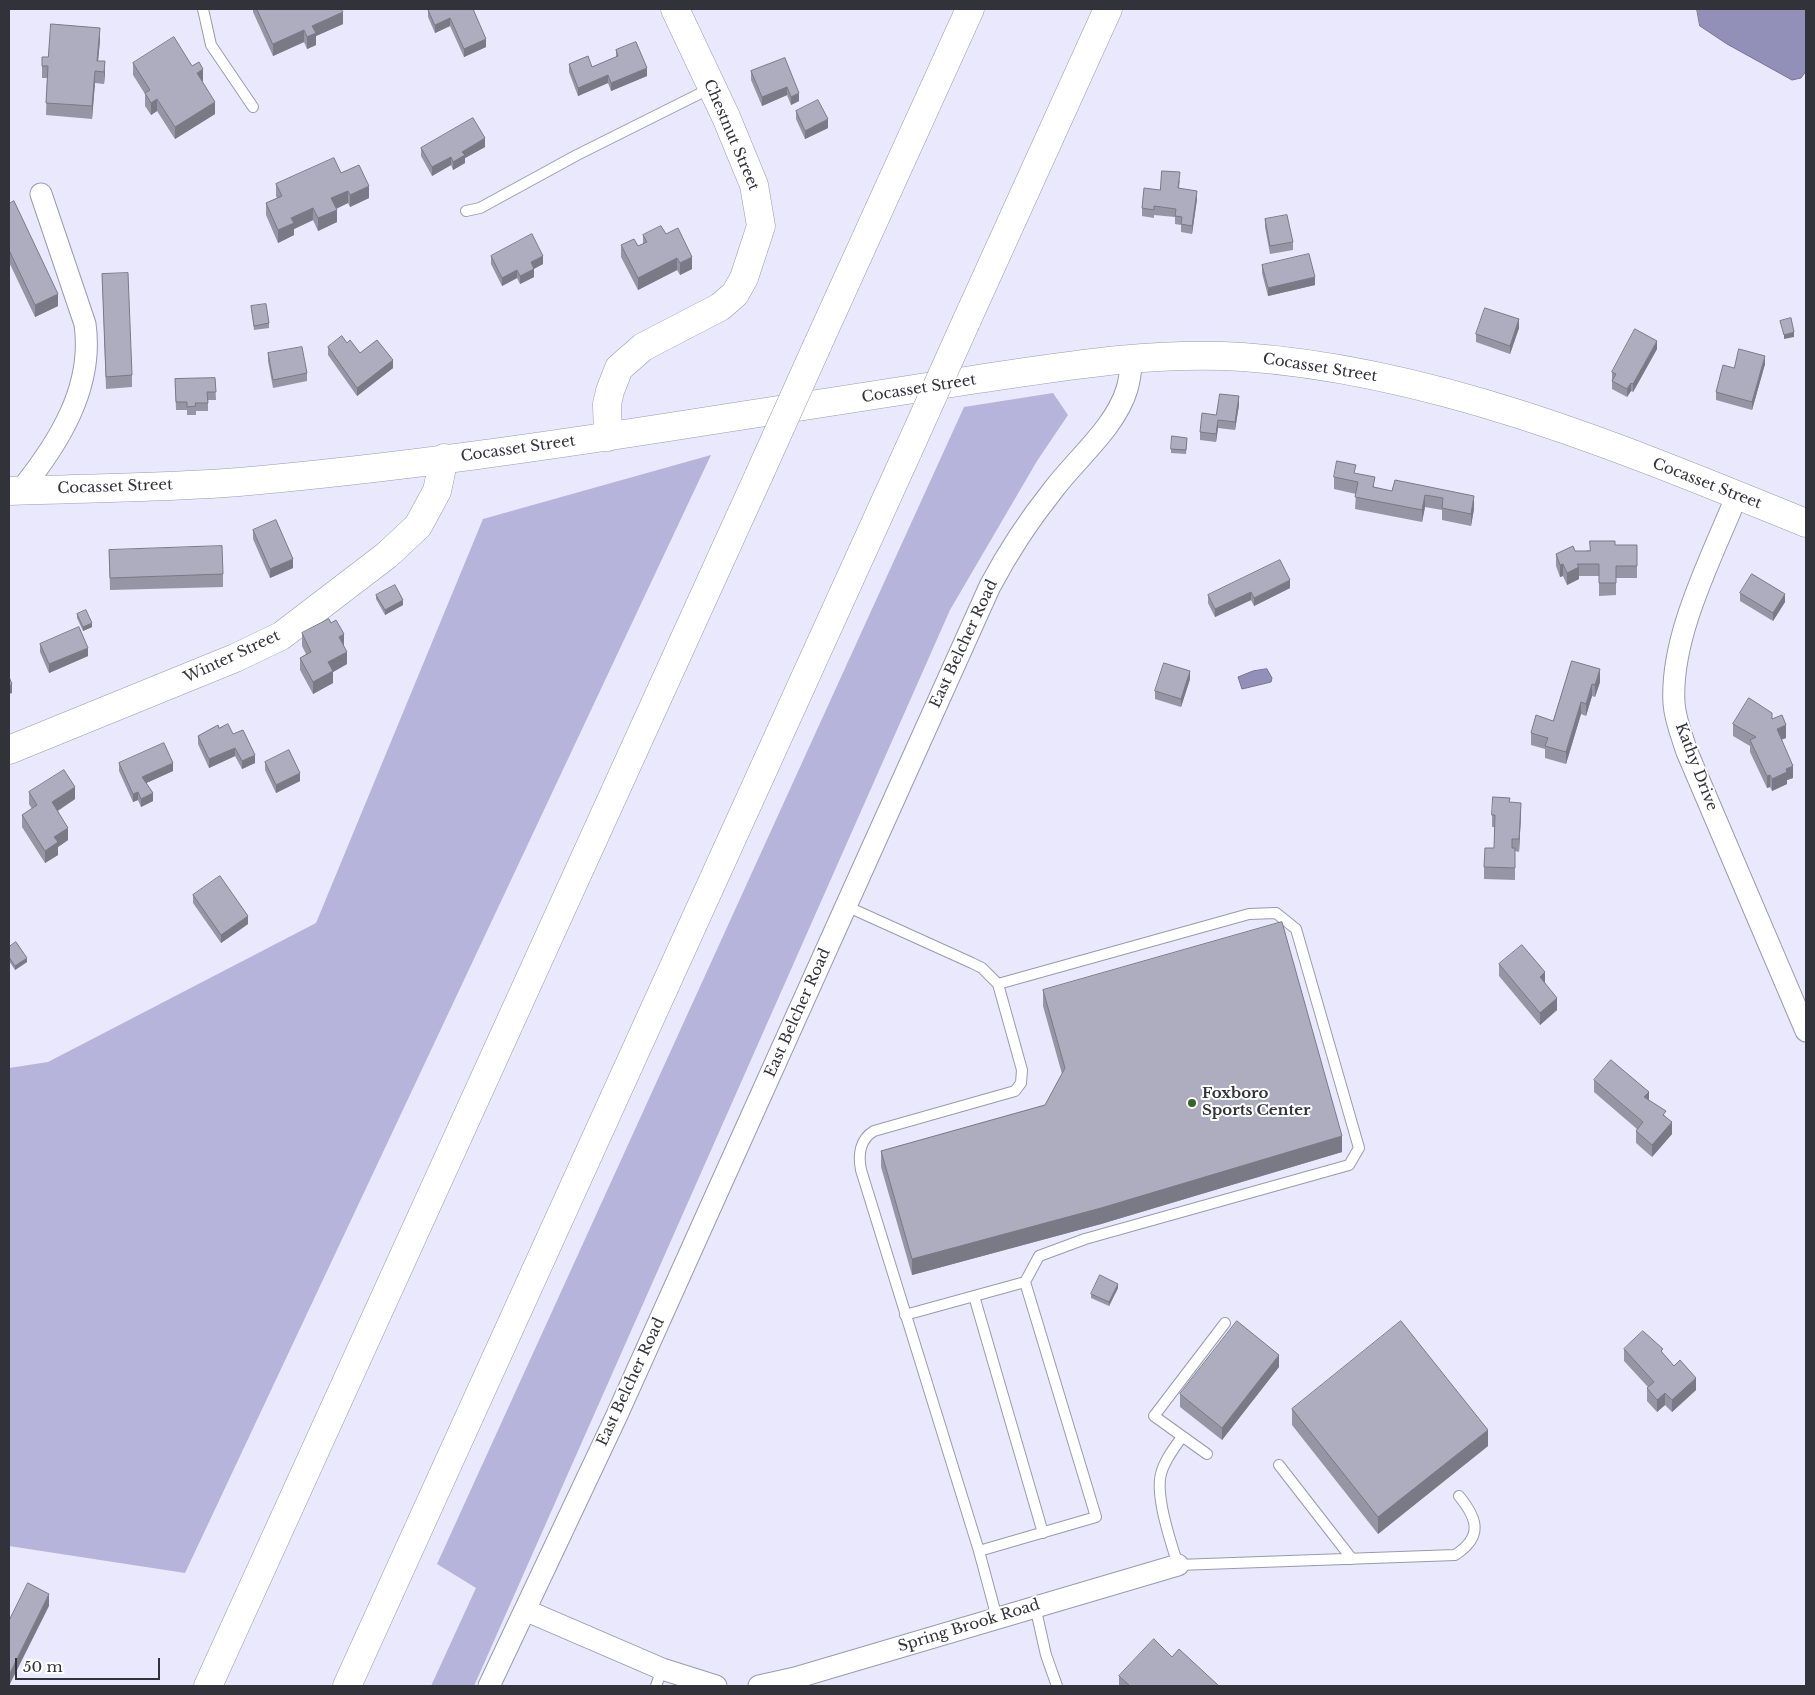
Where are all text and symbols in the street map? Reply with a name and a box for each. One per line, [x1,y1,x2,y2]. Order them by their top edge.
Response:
street label: Chestnut Street [699,77,763,193]
street label: Cocasset Street [1262,350,1378,386]
street label: Cocasset Street [861,371,977,407]
street label: Cocasset Street [460,432,576,466]
street label: Cocasset Street [1650,455,1764,513]
street label: Cocasset Street [57,476,173,498]
street label: East Belcher Road [926,577,1002,711]
street label: Winter Street [181,627,283,687]
street label: Kathy Drive [1671,721,1721,813]
street label: East Belcher Road [761,946,835,1080]
place label: Foxboro Sports Center [1202,1085,1310,1120]
marker: Foxboro Sports Center [1186,1097,1198,1109]
street label: East Belcher Road [593,1315,669,1449]
street label: Spring Brook Road [896,1596,1042,1656]
scale bar [18,1648,162,1680]
text: 50 m [23,1657,63,1676]

